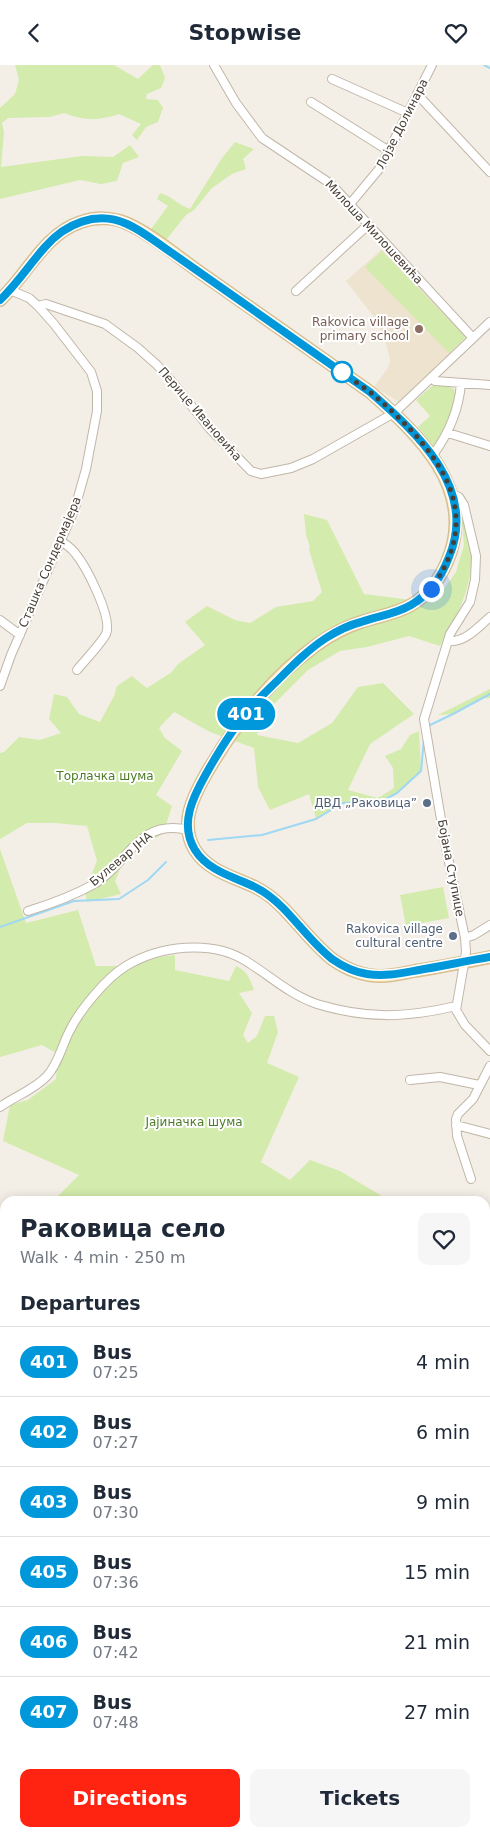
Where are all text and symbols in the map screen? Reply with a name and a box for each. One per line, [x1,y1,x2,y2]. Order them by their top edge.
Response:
icon: back [20,19,48,47]
icon: heart [442,19,470,47]
text: Stopwise [188,20,302,45]
street label: Лојзе Долинара [373,76,431,172]
street label: Милоша Милошевића [322,177,426,287]
place label: Rakovica village primary school [312,315,409,343]
marker: Rakovica village primary school [413,323,425,335]
unlabelled marker [331,361,353,383]
street label: Перице Ивановића [155,364,245,464]
street label: Сташка Сондермајера [16,494,84,630]
your location [419,577,444,602]
line badge: 401 [217,698,275,730]
text: 401 [227,703,265,724]
park label: Торлачка шума [55,769,154,783]
place label: ДВД „Раковица” [314,796,417,810]
marker: ДВД „Раковица” [421,797,433,809]
street label: Бојана Ступице [435,818,467,918]
street label: Булевар ЈНА [87,828,156,889]
place label: Rakovica village cultural centre [346,922,443,950]
marker: Rakovica village cultural centre [447,930,459,942]
park label: Јајиначка шума [144,1115,243,1129]
button: heart [418,1213,470,1265]
text: Раковица село [20,1215,225,1243]
text: Walk · 4 min · 250 m [20,1248,185,1267]
text: Departures [20,1292,141,1314]
text: Bus [93,1341,132,1363]
text: 401 [30,1351,68,1372]
text: 4 min [416,1351,470,1373]
text: 07:25 [93,1363,139,1382]
text: Bus [93,1411,132,1433]
text: 402 [30,1421,68,1442]
text: 6 min [416,1421,470,1443]
text: 07:27 [93,1433,139,1452]
text: Bus [93,1481,132,1503]
text: 403 [30,1491,68,1512]
text: 9 min [416,1491,470,1513]
text: 07:30 [93,1503,139,1522]
text: Bus [93,1551,132,1573]
text: 405 [30,1561,68,1582]
text: 15 min [404,1561,470,1583]
text: 07:36 [93,1573,139,1592]
text: Bus [93,1621,132,1643]
text: 406 [30,1631,68,1652]
text: 21 min [404,1631,470,1653]
text: 07:42 [93,1643,139,1662]
text: Bus [93,1691,132,1713]
text: 407 [30,1701,68,1722]
text: 27 min [404,1701,470,1723]
text: 07:48 [93,1713,139,1732]
button: Directions [20,1769,240,1827]
button: Tickets [250,1769,470,1827]

